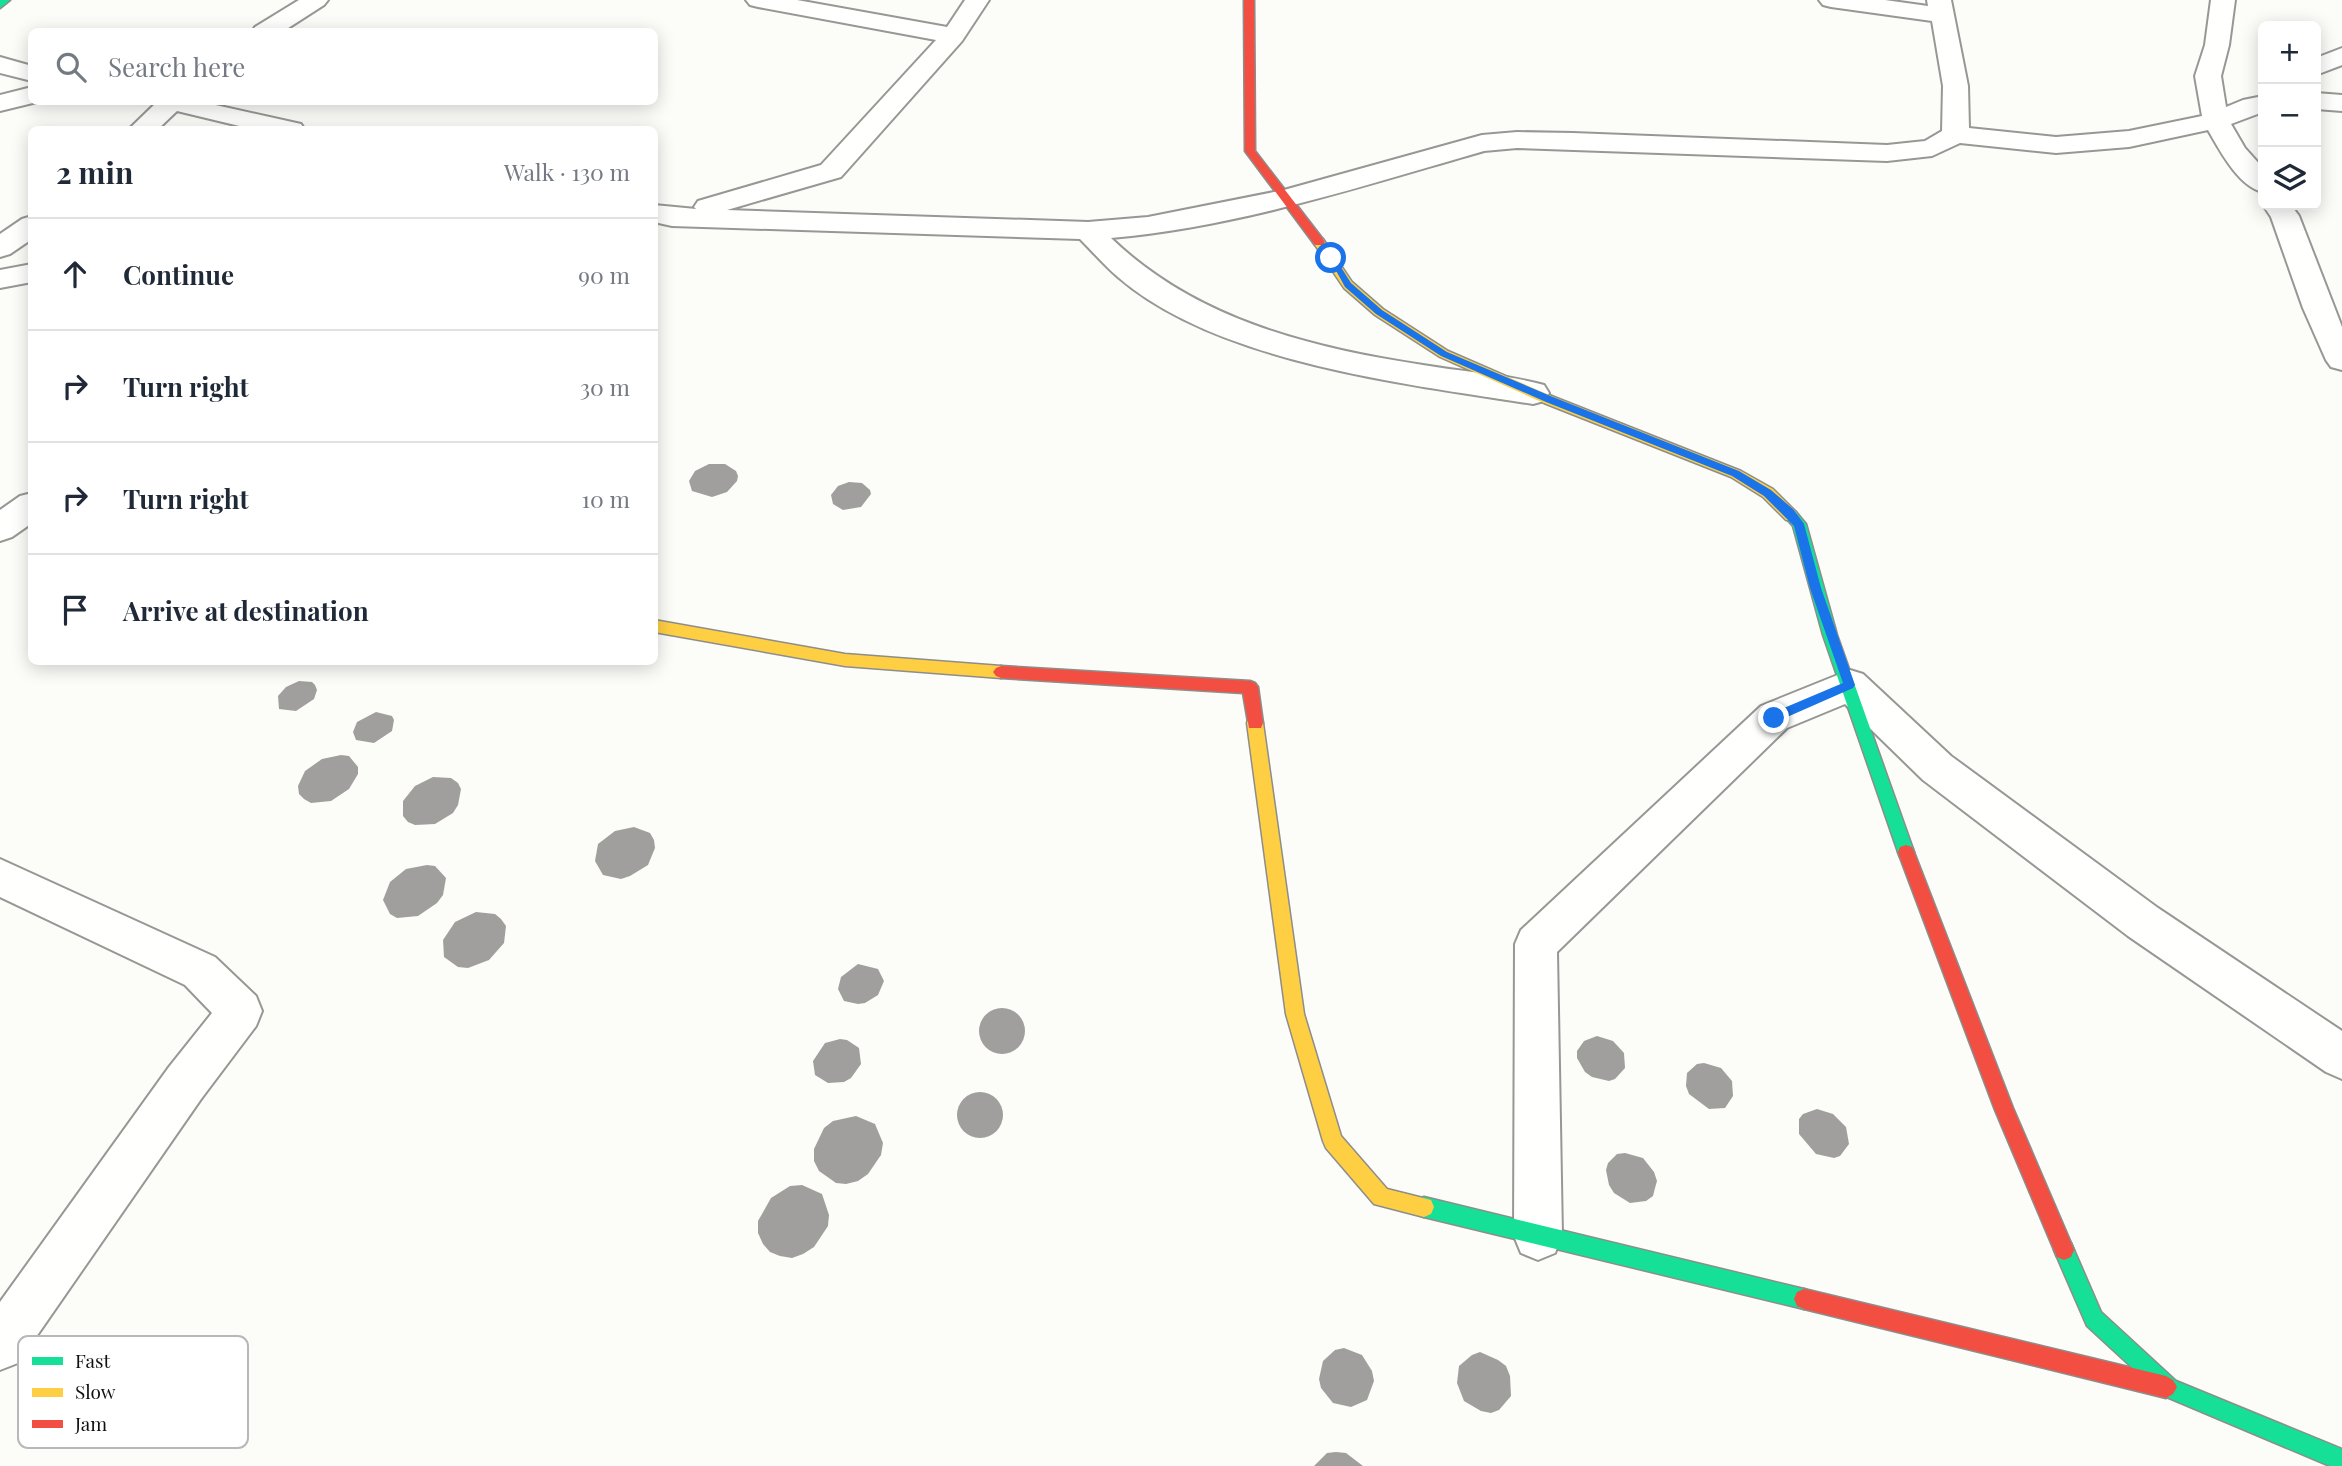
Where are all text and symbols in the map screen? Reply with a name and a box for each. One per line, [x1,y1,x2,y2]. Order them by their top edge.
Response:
map controls [2258,21,2321,210]
button: + [2258,21,2321,84]
search box [28,28,658,105]
icon: search [52,48,90,86]
text: Search here [108,49,245,84]
button: − [2258,84,2321,147]
button: layers [2258,147,2321,210]
text: 2 min [56,152,133,192]
text: Walk · 130 m [504,156,630,187]
route start [1315,242,1346,273]
icon: ahead [56,255,94,293]
text: Continue [123,257,234,292]
text: 90 m [578,259,630,290]
icon: right [56,367,94,405]
text: Turn right [123,369,249,404]
text: 30 m [580,371,630,402]
icon: right [56,479,94,517]
text: Turn right [123,481,249,516]
text: 10 m [582,483,630,514]
icon: arrive [56,591,94,629]
text: Arrive at destination [123,593,369,628]
route end [1758,702,1789,733]
legend [18,1336,248,1448]
text: Fast [75,1347,111,1373]
text: Slow [75,1378,116,1404]
text: Jam [74,1410,107,1436]

